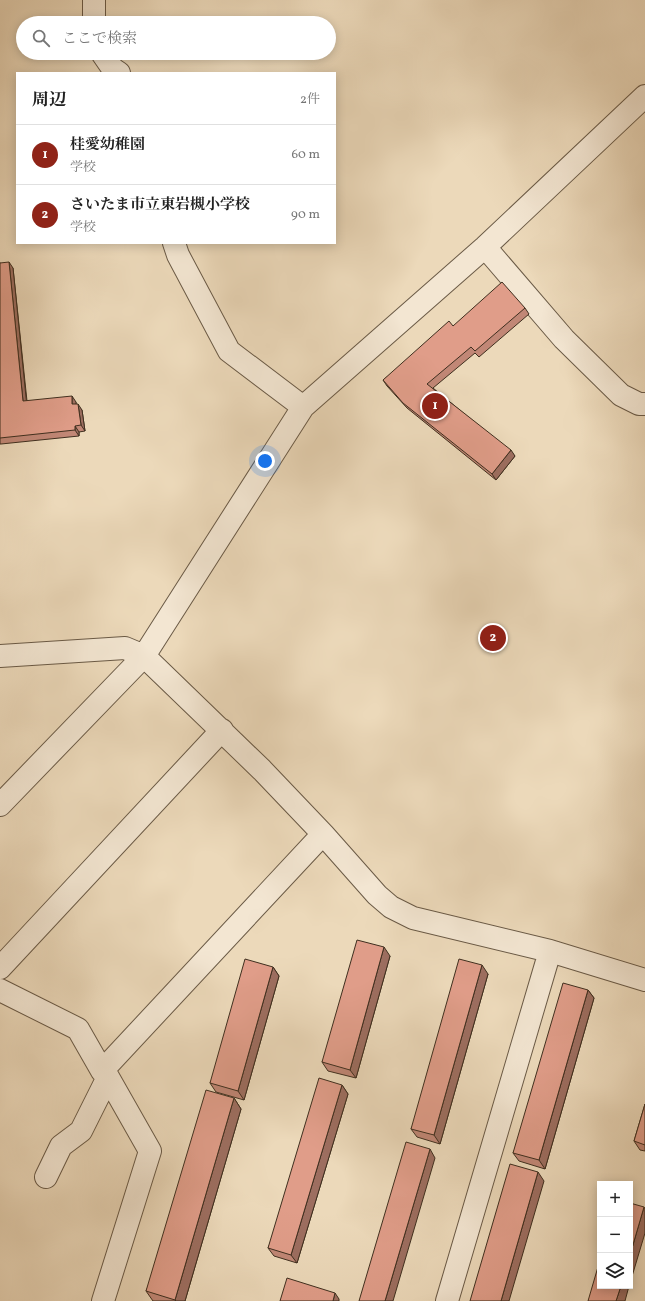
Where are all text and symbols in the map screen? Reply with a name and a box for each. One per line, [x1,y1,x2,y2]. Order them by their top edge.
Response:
search box [16,16,336,60]
icon: search [30,27,52,49]
text: ここで検索 [62,29,137,50]
text: 周辺 [32,89,66,112]
text: 2件 [300,91,320,109]
text: 桂愛幼稚園 [70,135,145,156]
text: 1 [42,146,48,164]
text: 60 m [292,146,320,164]
text: 学校 [70,159,96,177]
text: さいたま市立東岩槻小学校 [70,195,250,216]
text: 2 [42,206,48,224]
text: 90 m [291,206,320,224]
text: 学校 [70,219,96,237]
pin: 1 [422,391,448,421]
your location [255,451,275,471]
pin: 2 [480,623,506,653]
map controls [597,1181,633,1289]
button: + [597,1181,633,1217]
button: − [597,1217,633,1253]
button: layers [597,1253,633,1289]

